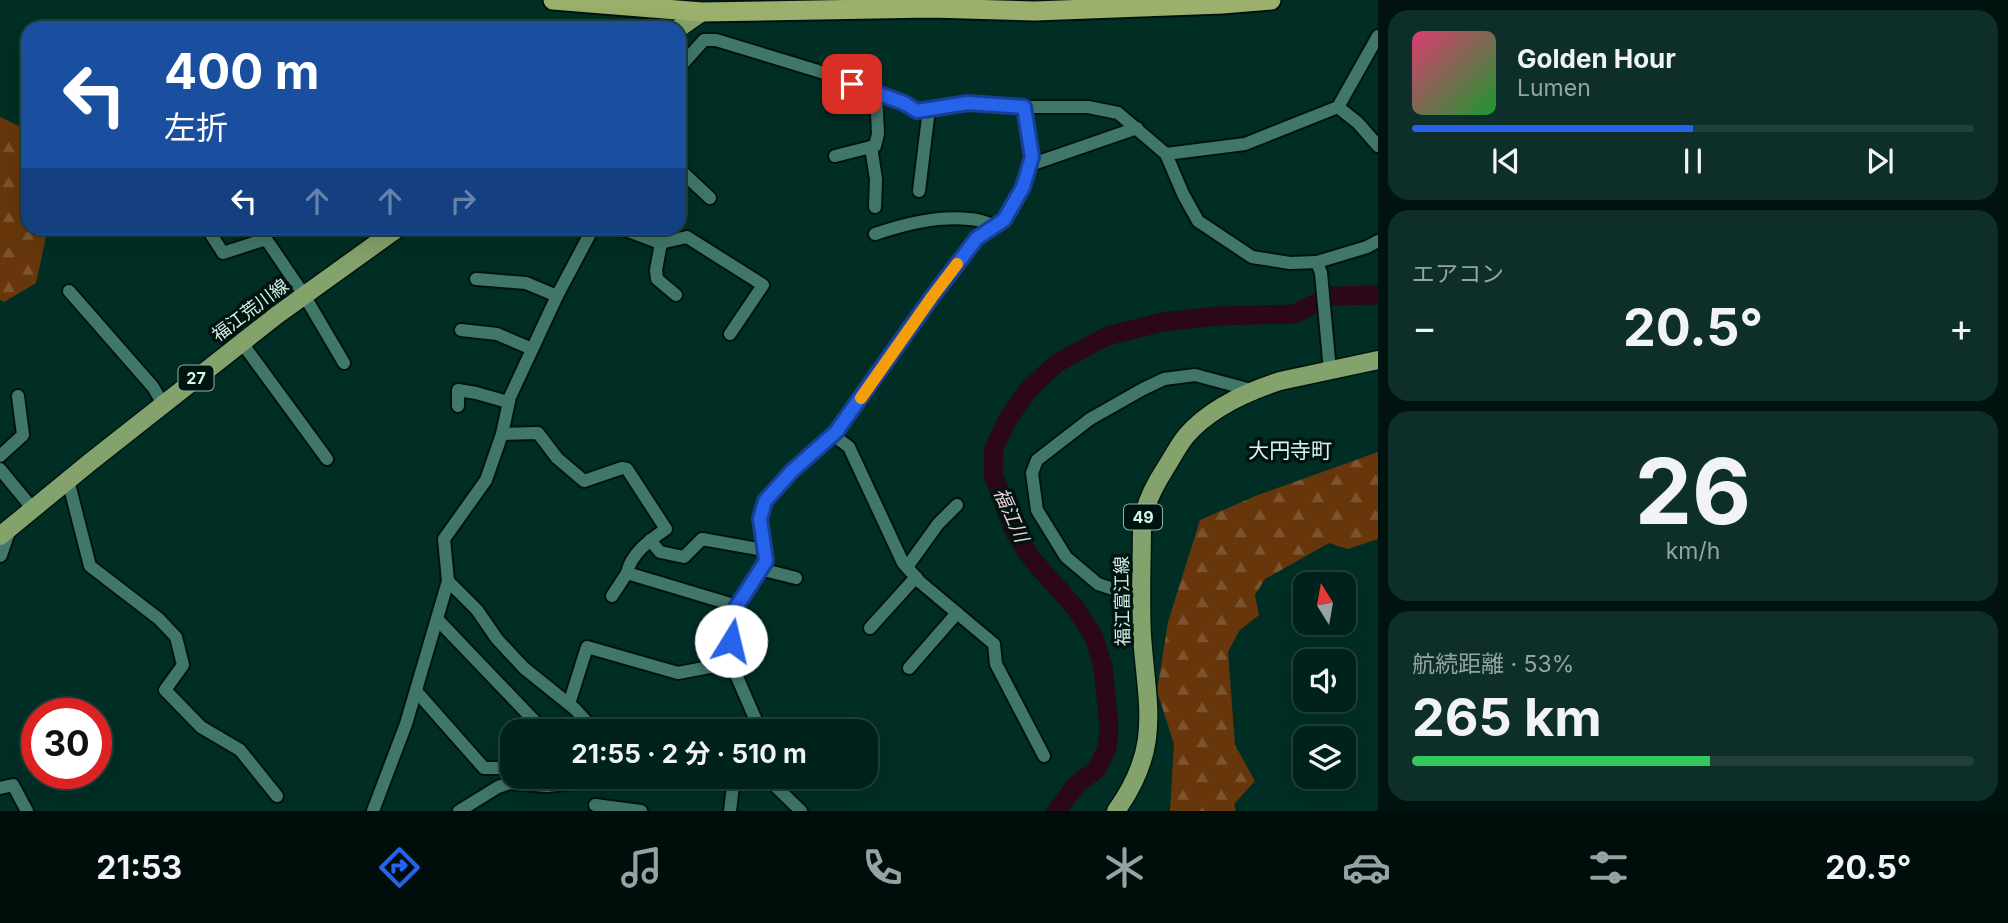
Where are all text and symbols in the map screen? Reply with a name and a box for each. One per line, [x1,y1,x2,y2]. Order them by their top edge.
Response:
text: 400 m [164,42,320,101]
text: Golden Hour [1517,43,1676,74]
icon: left [49,49,140,140]
pin [822,54,882,114]
icon: arrive [833,65,871,103]
text: Lumen [1517,74,1591,102]
text: 左折 [164,108,228,147]
icon: previous [1487,142,1525,180]
icon: pause [1674,142,1712,180]
icon: next [1861,142,1899,180]
icon: left [225,182,263,220]
icon: ahead [298,182,336,220]
icon: ahead [371,182,409,220]
icon: right [444,182,482,220]
text: エアコン [1412,260,1504,288]
street label: 福江荒川線 [208,275,292,345]
text: 20.5° [1623,296,1763,359]
text: − [1412,304,1437,350]
text: + [1949,304,1974,350]
road number: 27 [178,366,214,390]
text: 26 [1635,436,1751,546]
district label: 大円寺町 [1248,438,1332,463]
water label: 福江川 [989,484,1034,548]
road number: 49 [1124,504,1162,530]
text: km/h [1666,537,1720,565]
street label: 福江富江線 [1111,556,1133,646]
north arrow [1293,572,1356,635]
map controls [1293,572,1356,789]
position arrow [694,604,768,678]
button: sound [1293,649,1356,712]
text: 航続距離 · 53% [1412,650,1574,678]
text: 265 km [1412,686,1602,749]
speed limit sign: 30 [21,698,112,789]
button: layers [1293,726,1356,789]
text: 21:55 · 2 分 · 510 m [571,738,807,769]
icon: directions [375,843,424,892]
icon: music [617,843,666,892]
icon: phone [858,843,907,892]
icon: climate [1100,843,1149,892]
icon: car [1342,843,1391,892]
icon: filters [1584,843,1633,892]
text: 21:53 [96,848,182,887]
text: 20.5° [1825,848,1912,887]

